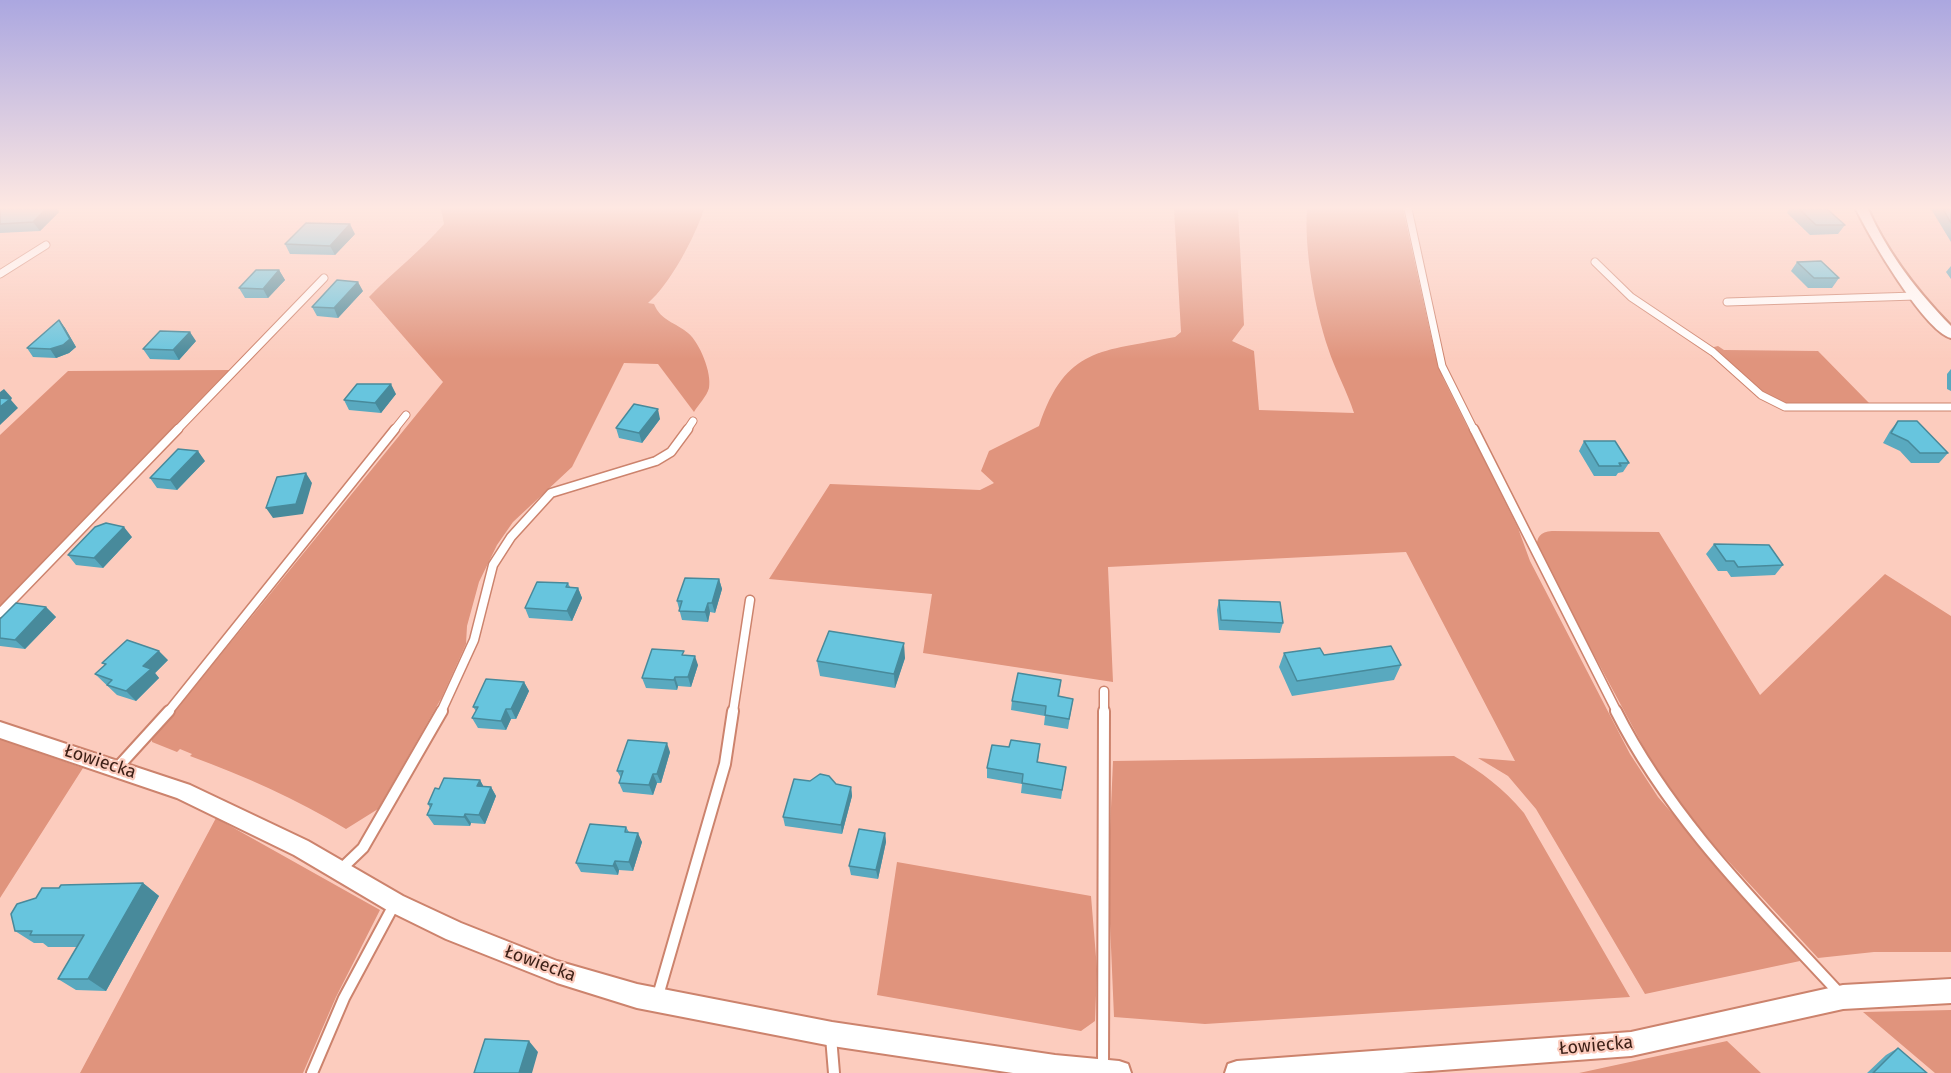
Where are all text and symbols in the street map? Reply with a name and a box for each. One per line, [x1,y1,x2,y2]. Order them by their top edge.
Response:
street label: Łowiecka [61,740,139,784]
street label: Łowiecka [501,941,579,987]
street label: Łowiecka [1558,1032,1634,1060]

